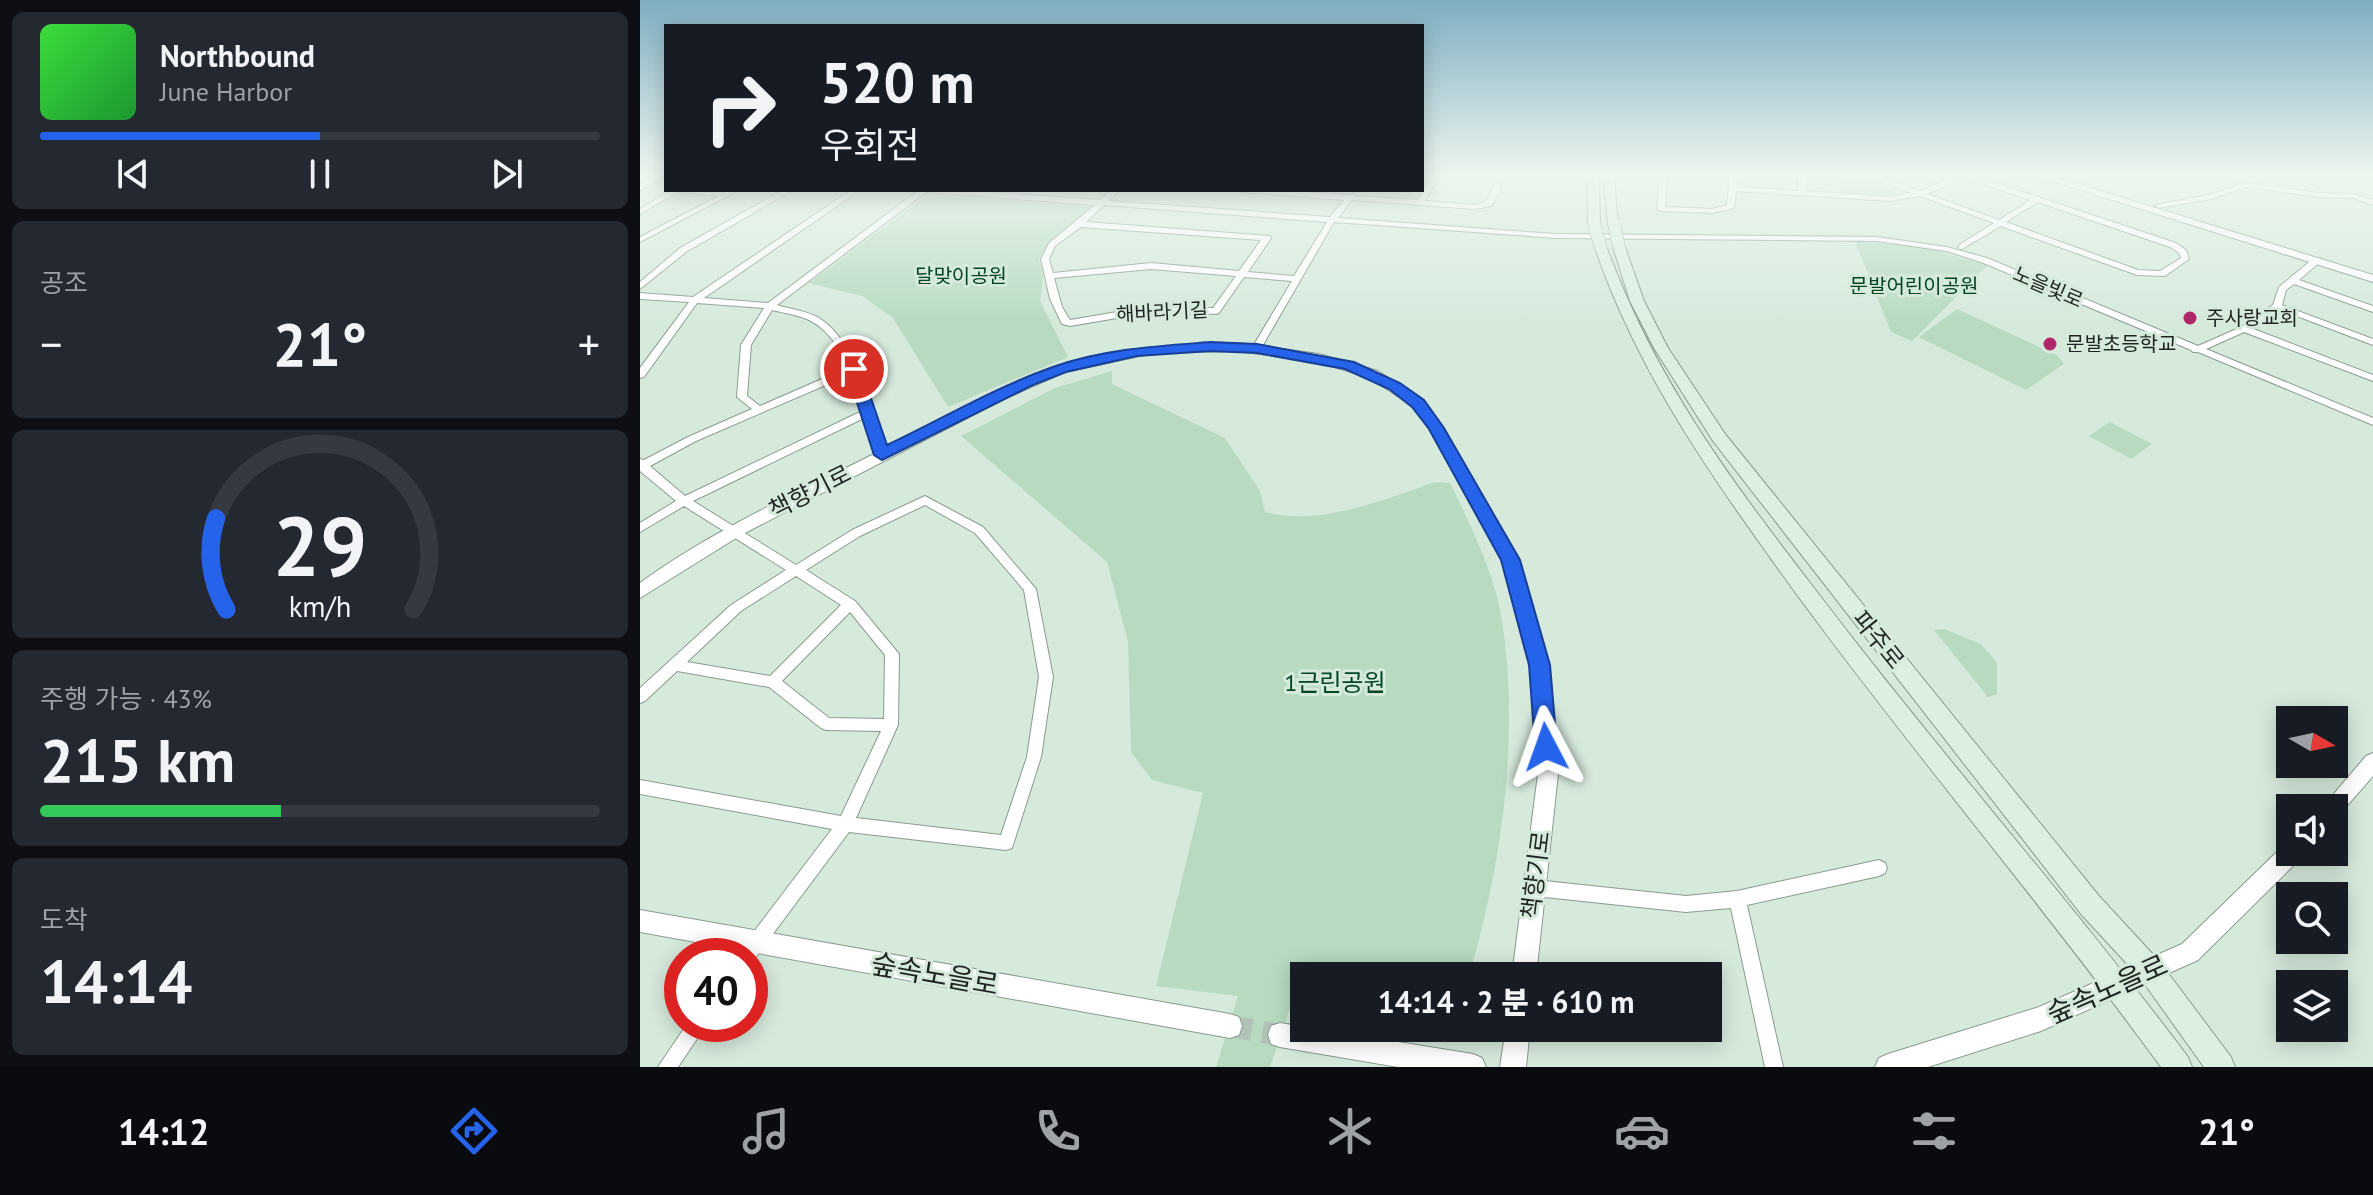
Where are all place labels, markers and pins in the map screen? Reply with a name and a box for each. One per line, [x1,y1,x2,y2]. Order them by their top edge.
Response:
place label: 주사랑교회 [2206,305,2298,331]
marker: 주사랑교회 [2181,309,2199,327]
place label: 문발초등학교 [2066,331,2176,357]
pin [820,335,888,403]
marker: 문발초등학교 [2041,335,2059,353]

